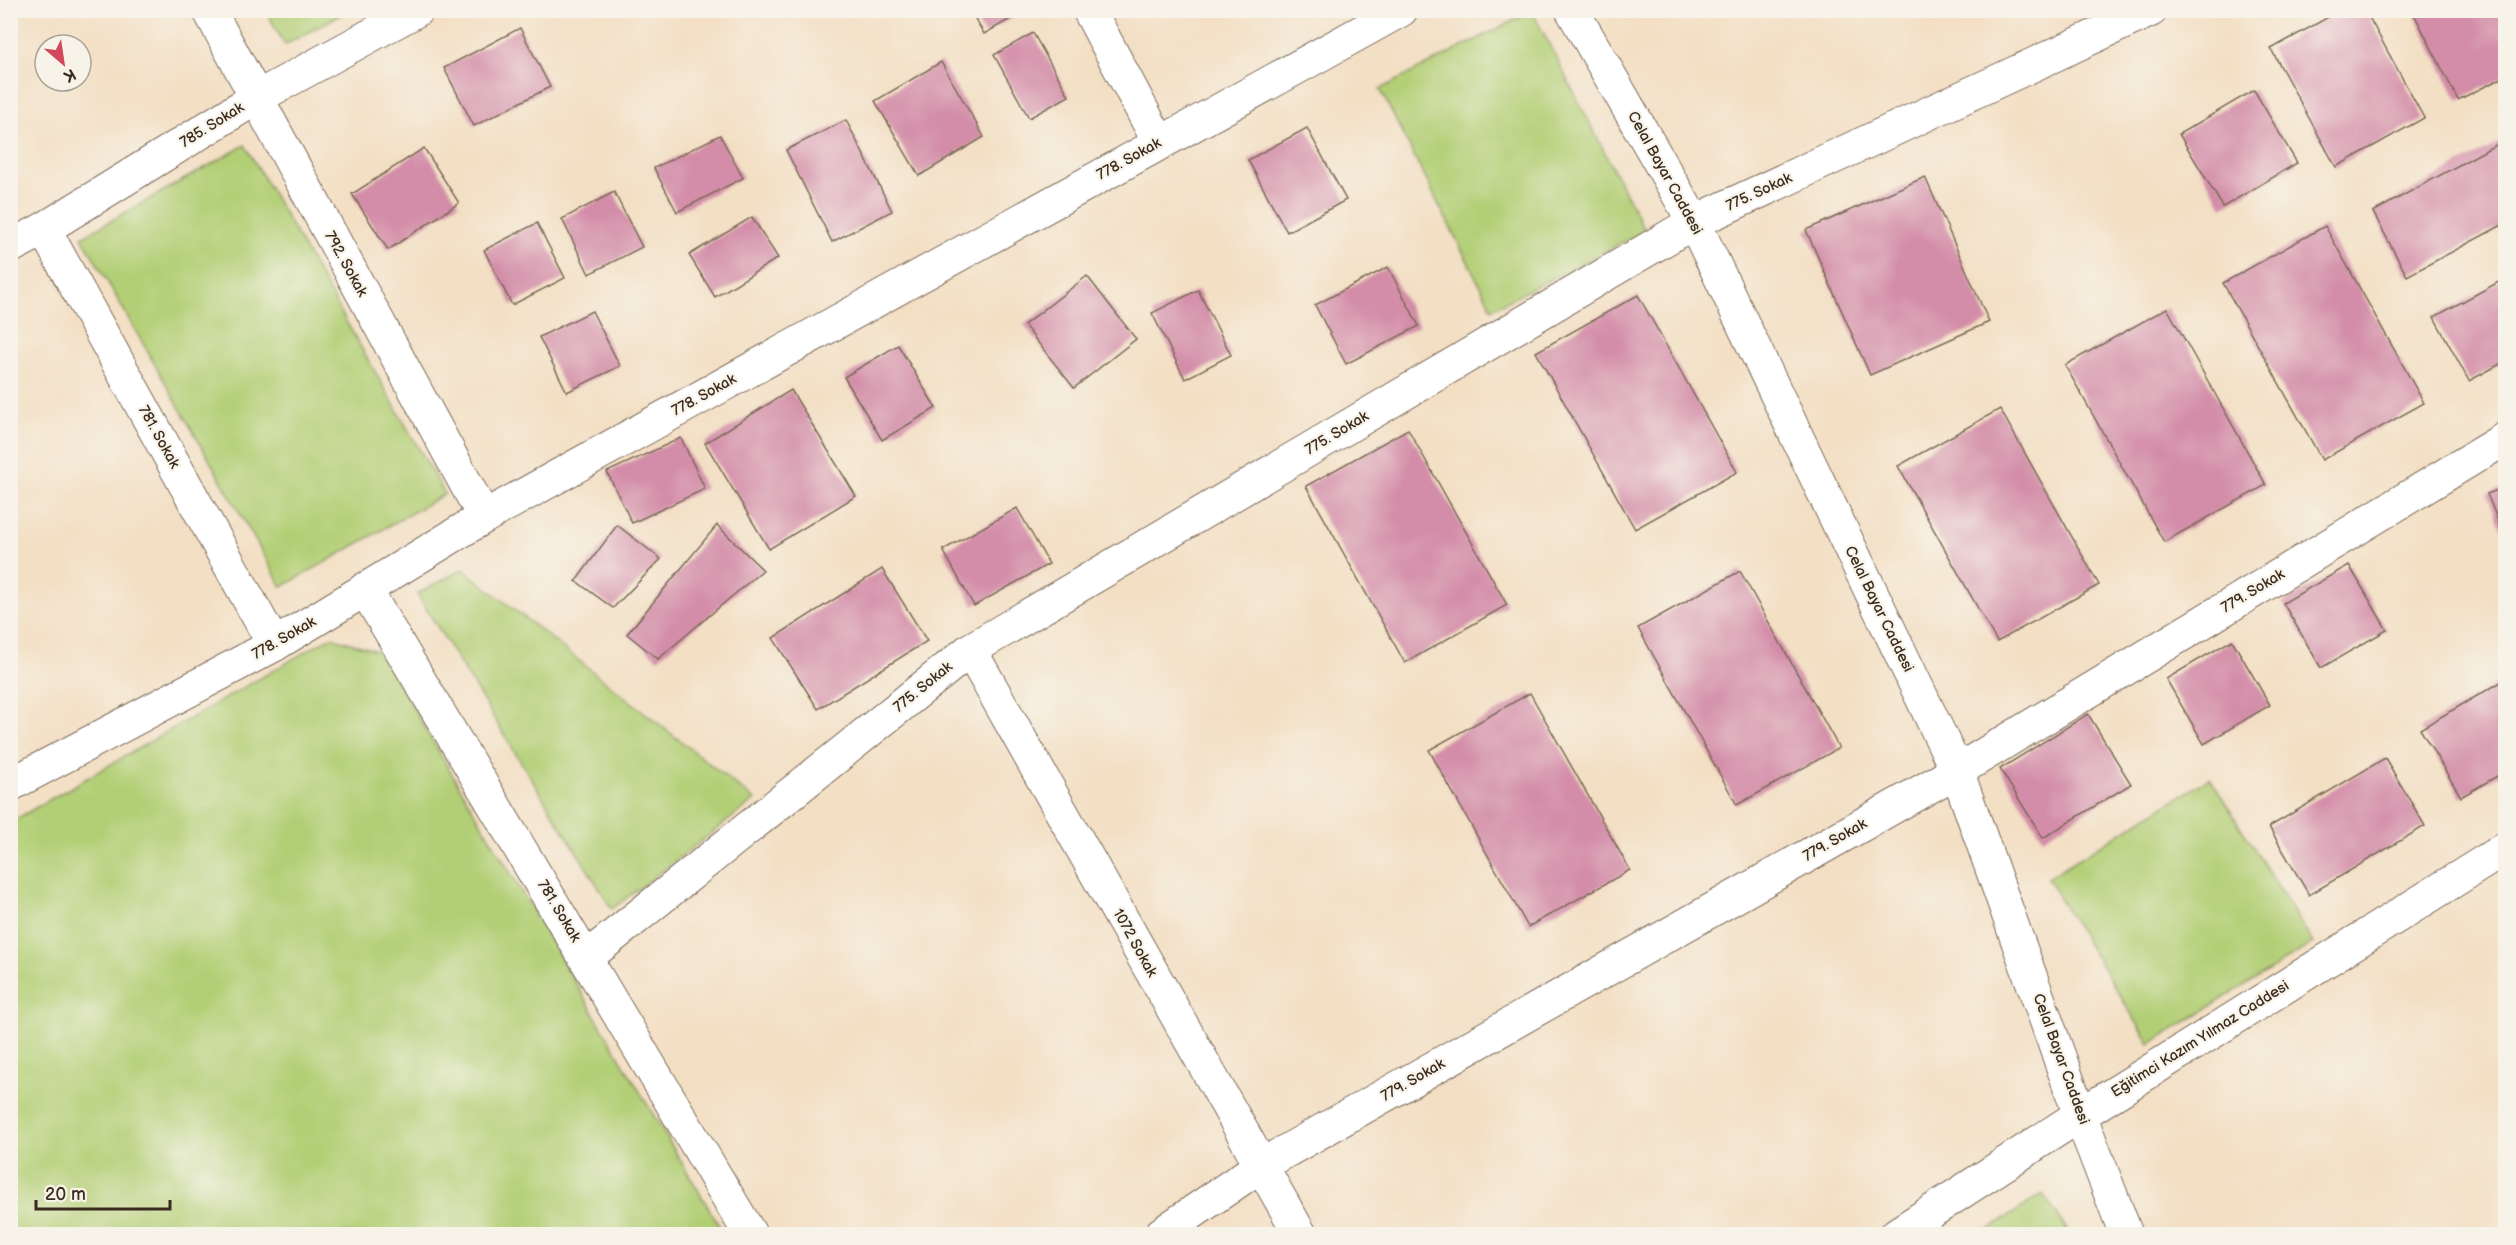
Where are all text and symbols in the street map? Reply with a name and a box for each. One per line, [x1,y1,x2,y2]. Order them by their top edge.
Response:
north arrow [33,33,93,93]
text: K [60,64,79,86]
street label: 785. Sokak [176,98,248,152]
street label: Celal Bayar Caddesi [1623,108,1707,238]
street label: 778. Sokak [1093,133,1165,184]
street label: 775. Sokak [1723,168,1796,216]
street label: 792. Sokak [320,228,372,301]
street label: 778. Sokak [668,369,740,420]
street label: 781. Sokak [134,402,184,472]
street label: 775. Sokak [1302,406,1373,459]
street label: Celal Bayar Caddesi [1840,543,1918,675]
street label: 779. Sokak [2218,564,2289,617]
street label: 778. Sokak [249,612,320,664]
street label: 775. Sokak [890,657,957,717]
street label: 779. Sokak [1800,814,1871,866]
street label: 781. Sokak [533,876,585,946]
street label: 1072 Sokak [1108,906,1162,981]
street label: Eğitimci Kazım Yılmaz Caddesi [2107,976,2293,1102]
street label: Celal Bayar Caddesi [2028,991,2094,1127]
street label: 779. Sokak [1378,1054,1449,1106]
scale bar [36,1173,170,1211]
text: 20 m [45,1184,86,1205]

